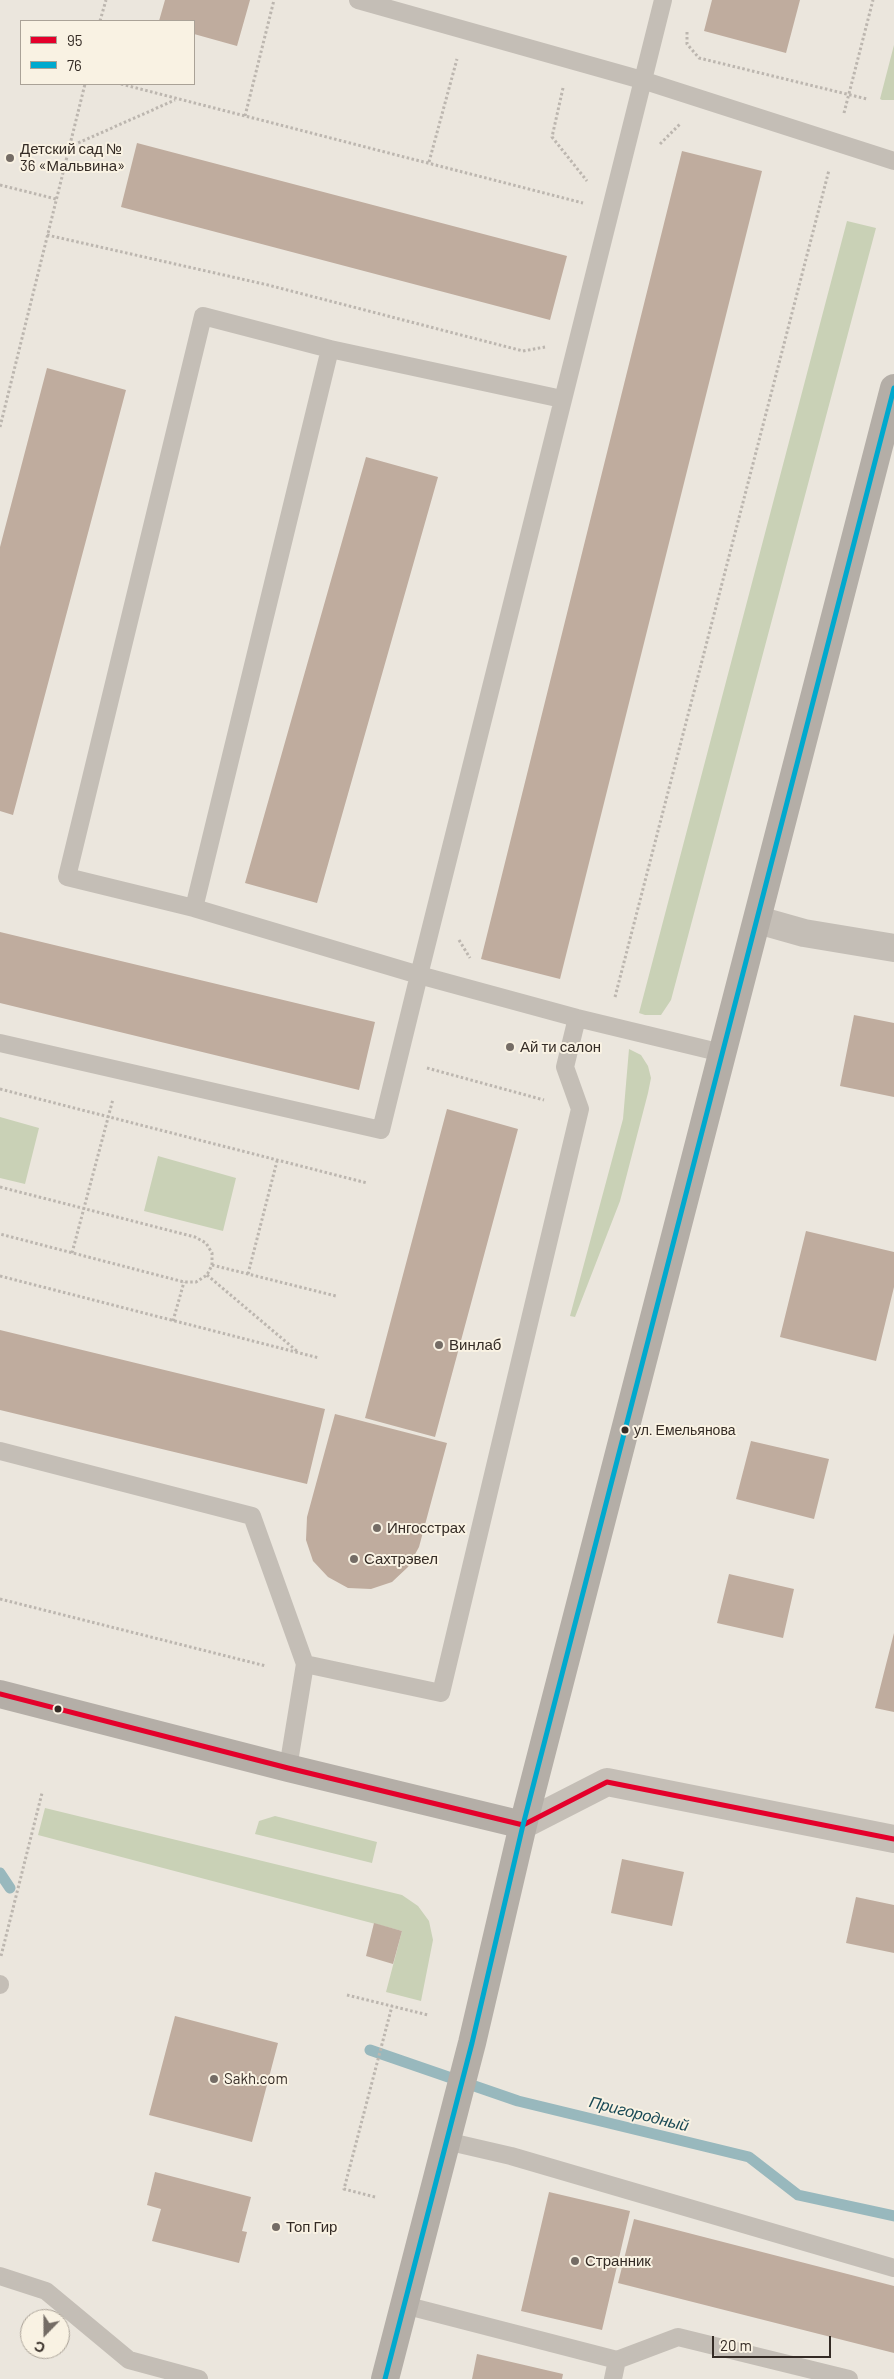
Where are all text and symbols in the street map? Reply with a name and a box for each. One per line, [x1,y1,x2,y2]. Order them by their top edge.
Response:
legend [20,20,195,85]
text: 95 [67,31,83,49]
text: 76 [67,56,82,74]
place label: Детский сад № 36 «Мальвина» [20,140,125,175]
marker: Детский сад № 36 «Мальвина» [4,152,16,164]
place label: Ай ти салон [520,1038,601,1056]
marker: Ай ти салон [504,1041,516,1053]
place label: Винлаб [449,1336,501,1354]
marker: Винлаб [433,1339,445,1351]
place label: ул. Емельянова [634,1422,735,1438]
marker: ул. Емельянова [620,1425,630,1435]
place label: Ингосстрах [387,1519,466,1537]
marker: Ингосстрах [371,1522,383,1534]
place label: Сахтрэвел [364,1550,438,1568]
marker: Сахтрэвел [348,1553,360,1565]
unlabelled marker [53,1704,63,1714]
place label: Sakh.com [224,2070,288,2088]
marker: Sakh.com [208,2073,220,2085]
water label: Пригородный [587,2092,691,2136]
place label: Топ Гир [286,2218,337,2236]
marker: Топ Гир [270,2221,282,2233]
place label: Странник [585,2252,651,2270]
marker: Странник [569,2255,581,2267]
north arrow [20,2309,70,2359]
scale bar [714,2326,833,2358]
text: 20 m [720,2336,752,2354]
text: С [32,2338,47,2357]

